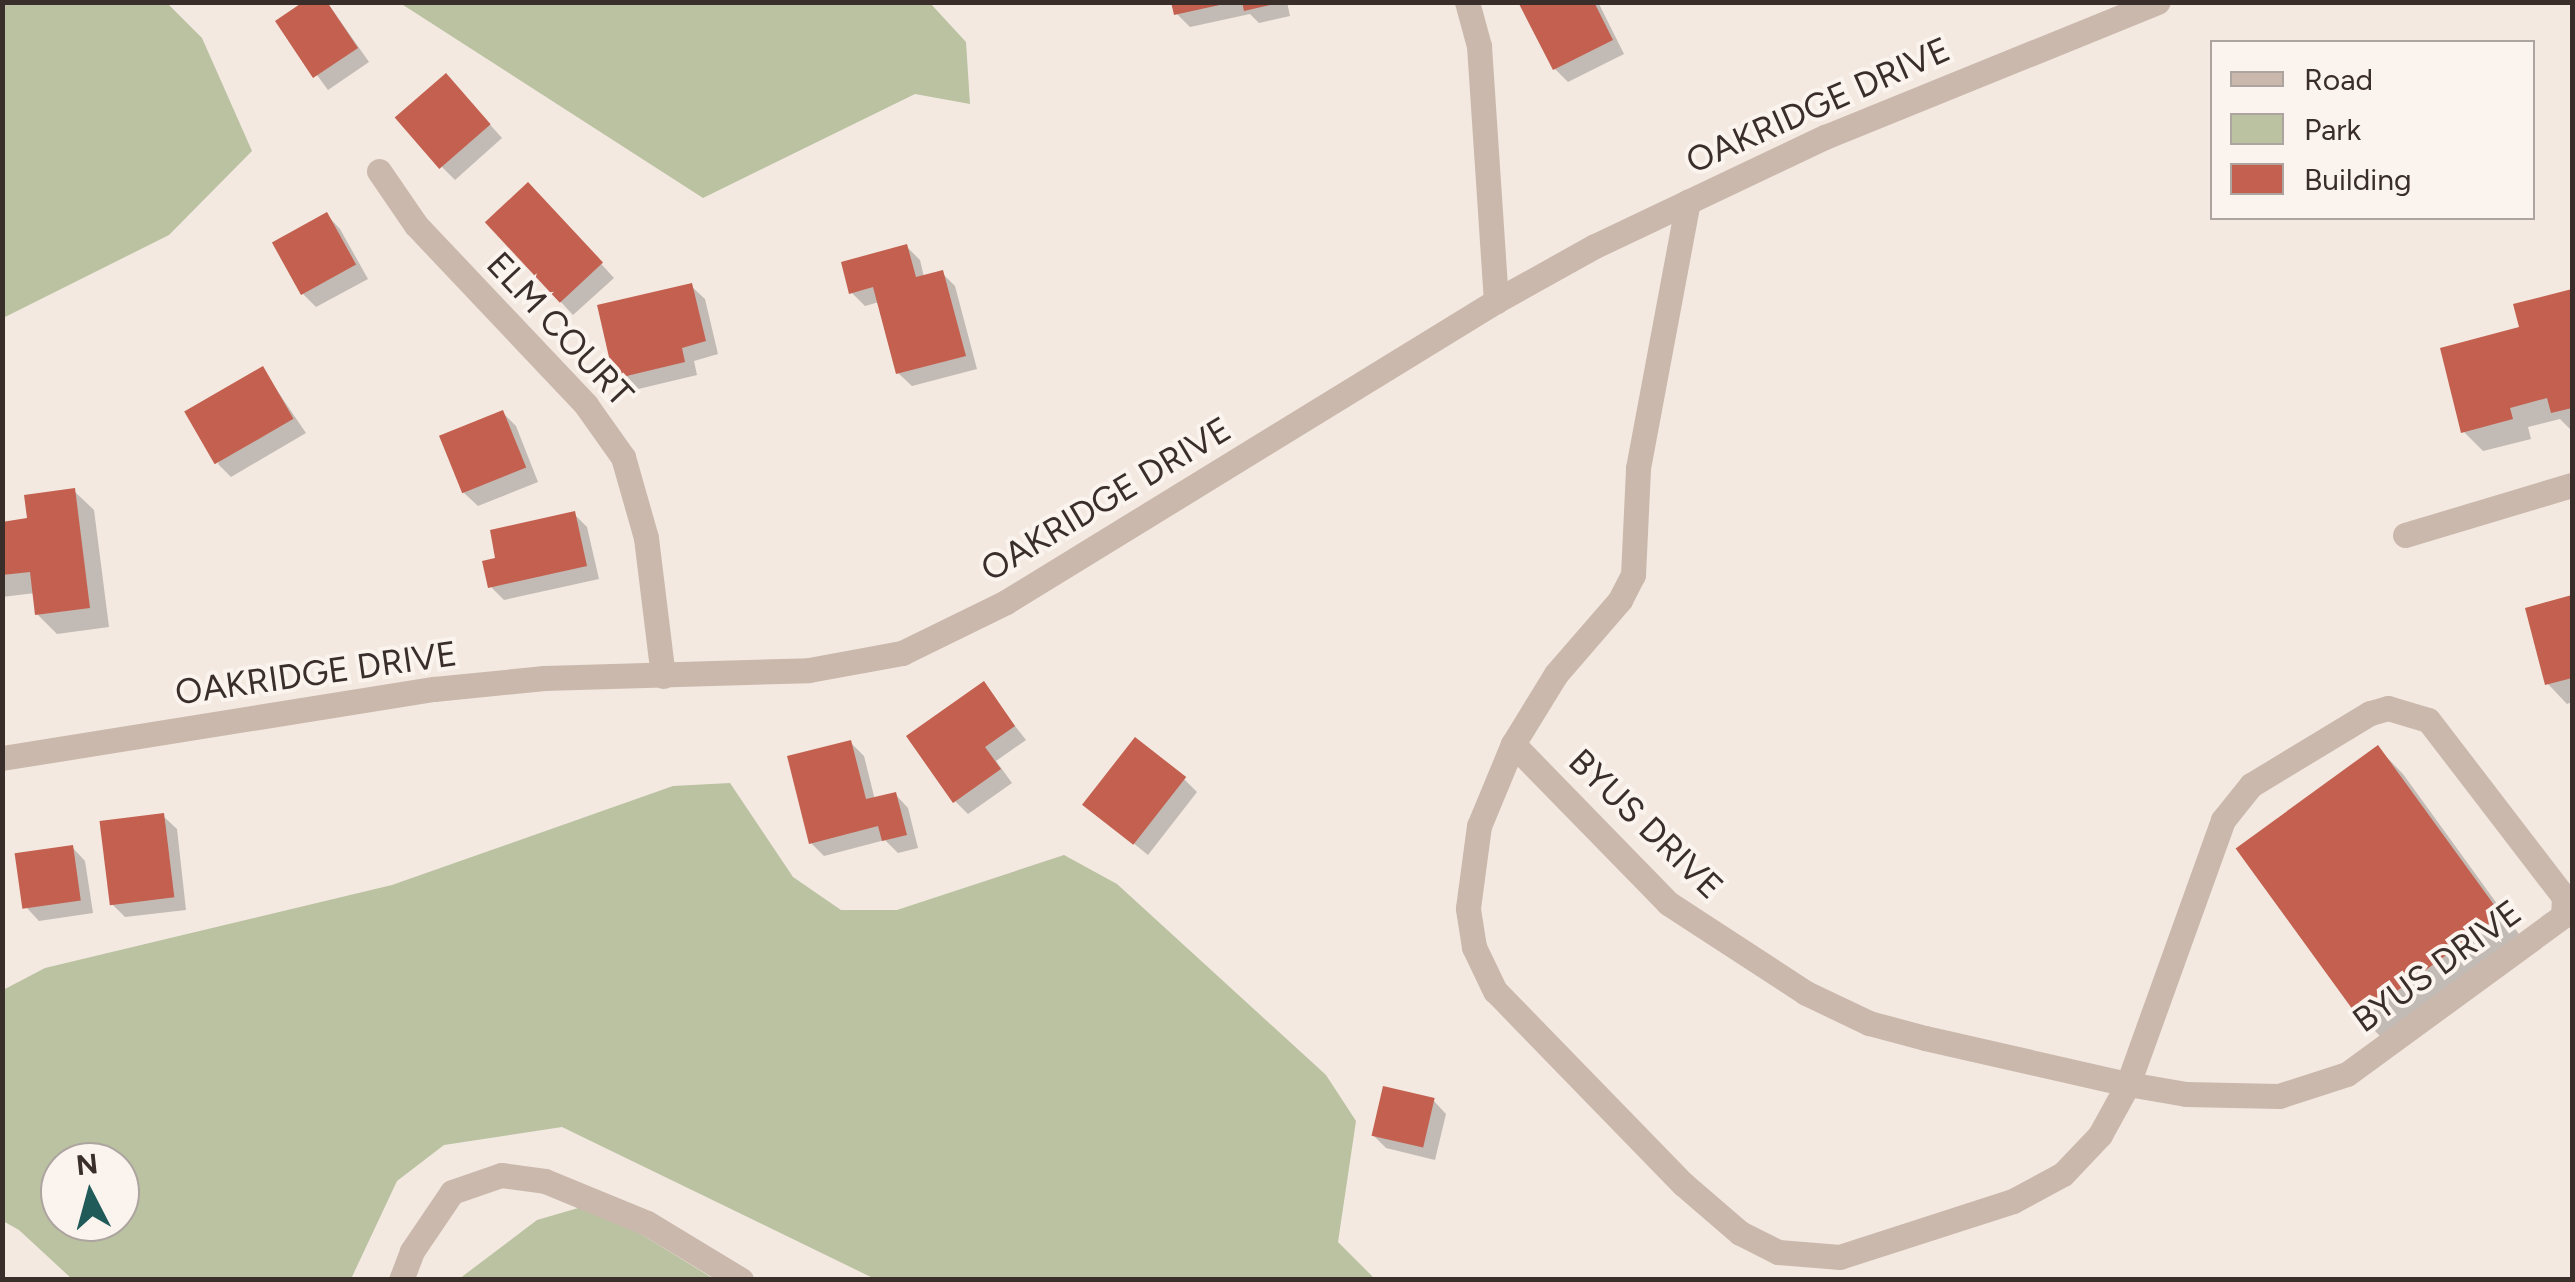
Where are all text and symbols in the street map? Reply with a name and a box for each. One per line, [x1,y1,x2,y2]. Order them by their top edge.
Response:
street label: OAKRIDGE DRIVE [1680,28,1956,182]
legend [2210,40,2535,220]
text: Road [2304,61,2373,98]
text: Park [2304,111,2361,148]
text: Building [2304,161,2412,198]
street label: ELM COURT [478,243,642,415]
street label: OAKRIDGE DRIVE [973,408,1239,590]
street label: OAKRIDGE DRIVE [172,632,460,714]
street label: BYUS DRIVE [1560,740,1732,908]
street label: BYUS DRIVE [2345,891,2529,1041]
north arrow [40,1142,140,1242]
text: N [75,1146,100,1182]

